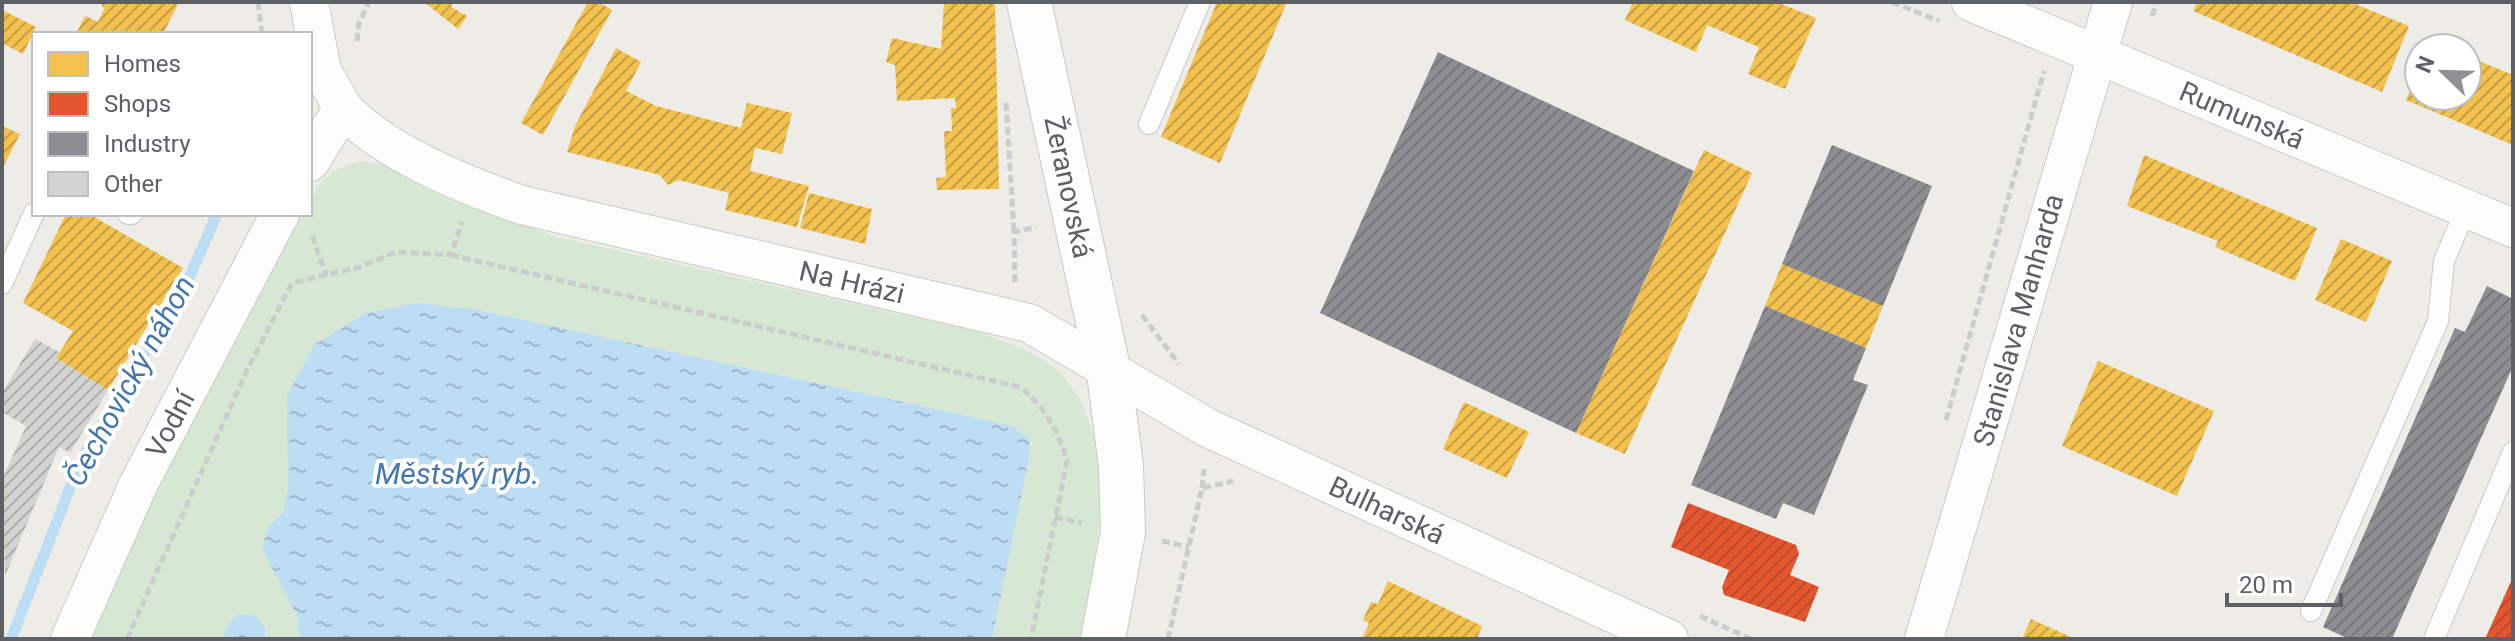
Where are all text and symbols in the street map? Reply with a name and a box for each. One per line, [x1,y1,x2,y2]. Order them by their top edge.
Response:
legend [32,32,312,216]
north arrow [2403,32,2483,112]
text: Homes [104,50,181,78]
text: N [2411,52,2440,76]
street label: Rumunská [2175,74,2309,156]
text: Shops [104,90,171,118]
street label: Žeranovská [1037,113,1100,261]
text: Industry [104,130,191,158]
text: Other [104,170,162,198]
street label: Stanislava Manharda [1967,190,2070,450]
street label: Na Hrázi [796,254,908,311]
water label: Čechovický náhon [57,270,202,492]
street label: Vodní [139,384,202,463]
water label: Městský ryb. [375,456,539,491]
street label: Bulharská [1324,469,1450,552]
scale bar [2227,557,2341,607]
text: 20 m [2239,571,2293,599]

